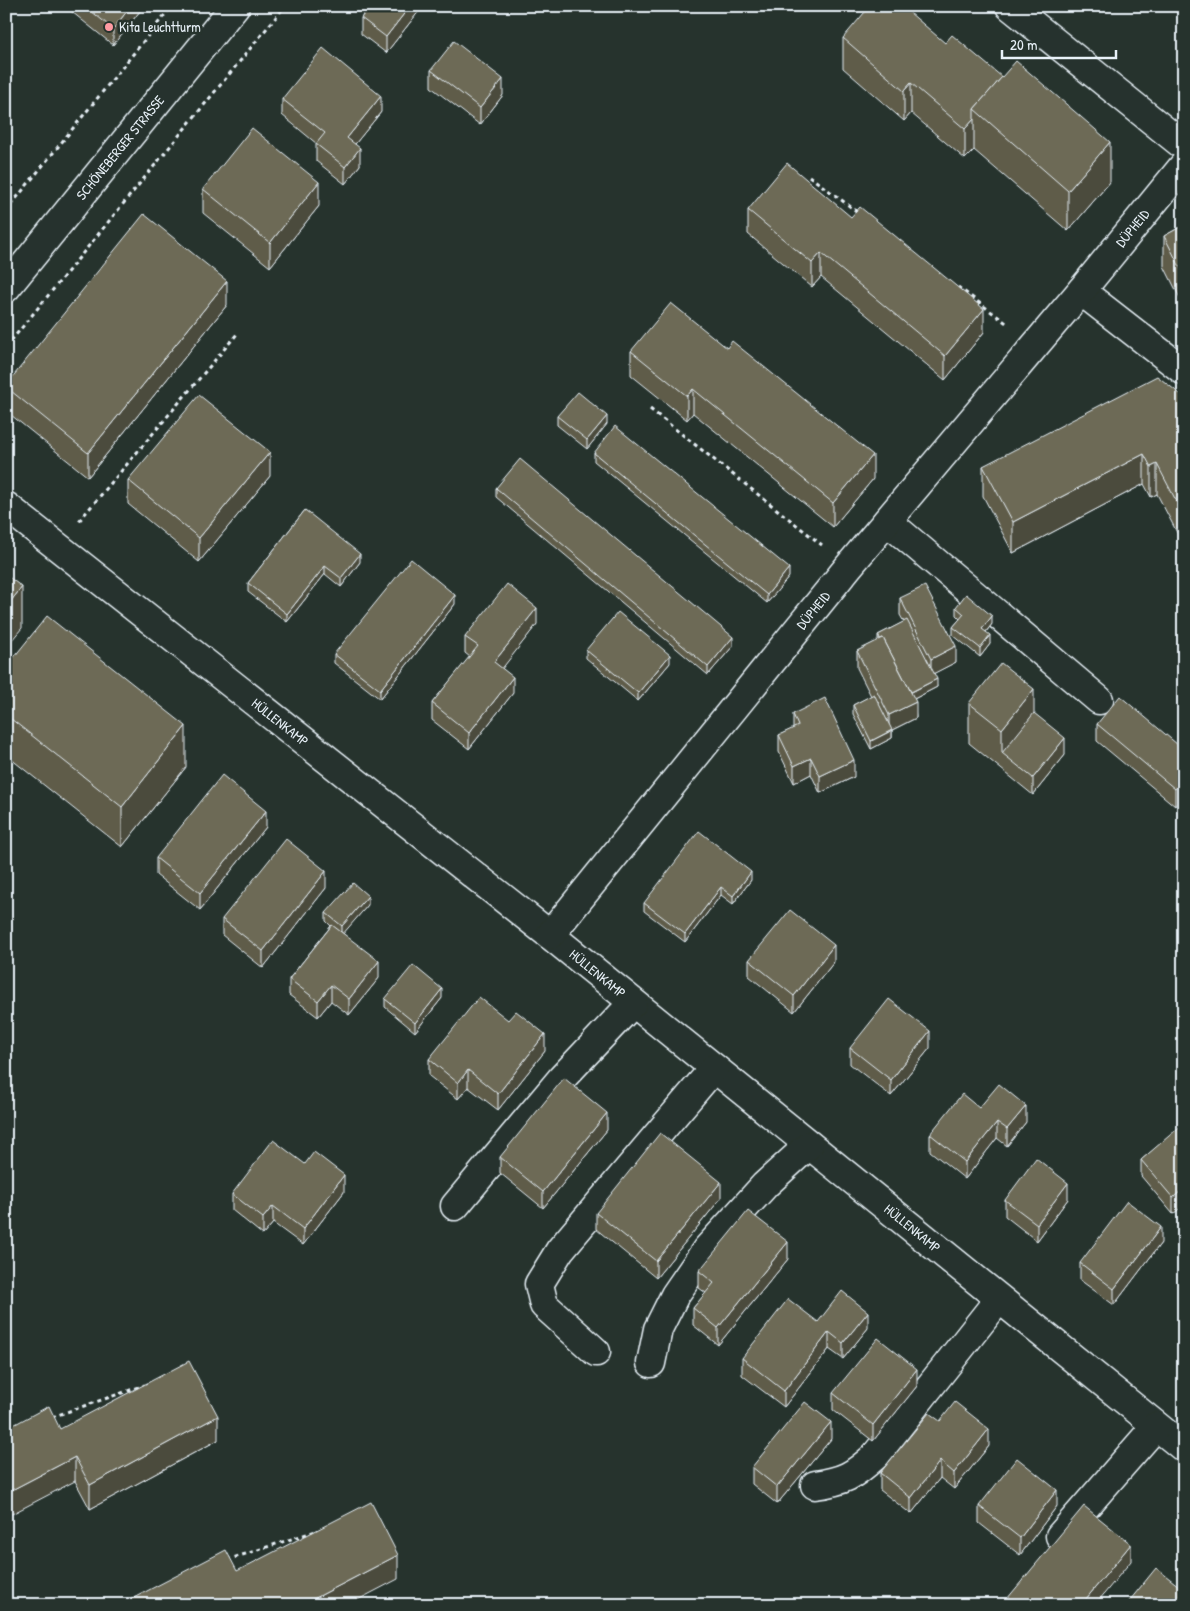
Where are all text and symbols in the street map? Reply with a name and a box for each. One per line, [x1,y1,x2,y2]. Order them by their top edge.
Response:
place label: Kita Leuchtturm [119,17,201,36]
marker: Kita Leuchtturm [103,21,115,33]
scale bar [1002,28,1116,60]
text: 20 m [1010,34,1037,55]
street label: SCHÖNEBERGER STRASSE [71,91,168,203]
street label: DÜPHEID [1111,205,1153,251]
street label: DÜPHEID [792,587,834,633]
street label: HÜLLENKAMP [248,693,313,750]
street label: HÜLLENKAMP [566,944,630,1002]
street label: HÜLLENKAMP [880,1199,945,1257]

